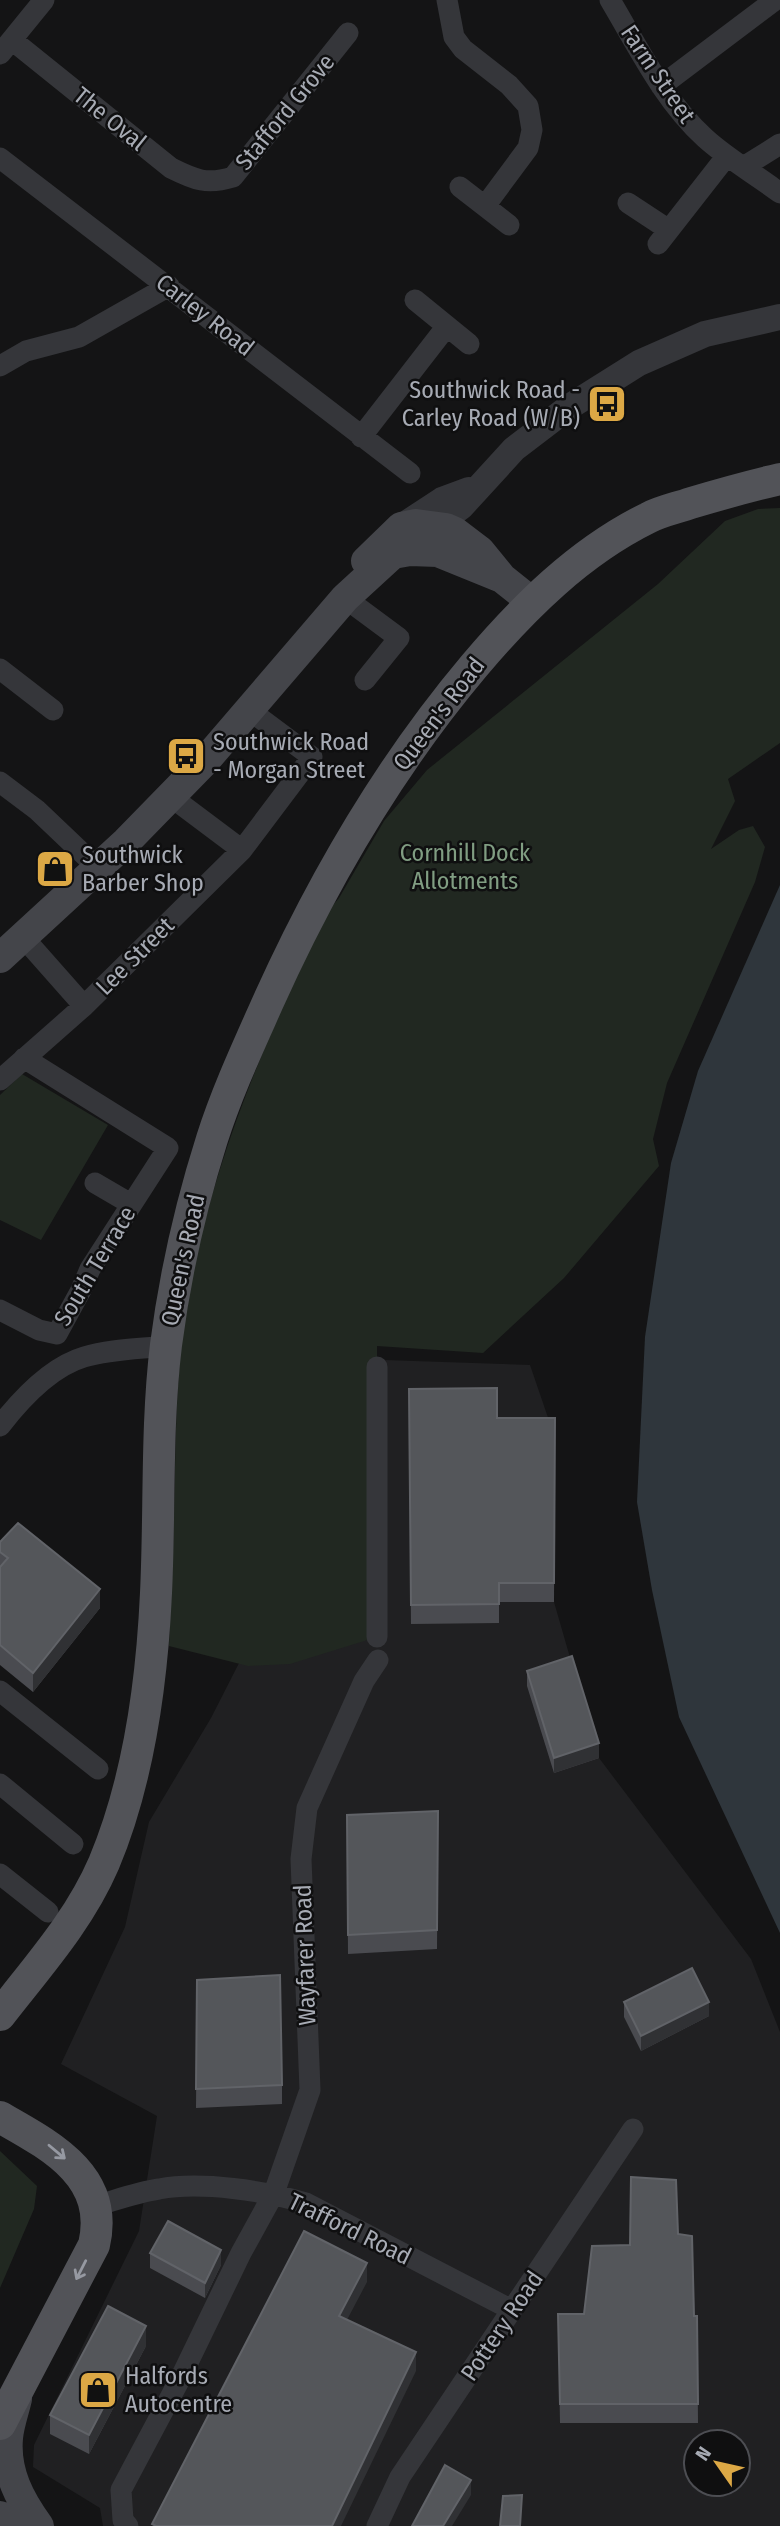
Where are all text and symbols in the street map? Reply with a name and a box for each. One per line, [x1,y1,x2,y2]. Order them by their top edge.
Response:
street label: Farm Street [615,20,701,129]
street label: Stafford Grove [230,48,340,176]
street label: The Oval [68,82,152,156]
street label: Carley Road [151,268,259,362]
place label: Southwick Road - Carley Road (W/B) [402,376,580,432]
bus stop icon: Southwick Road - Carley Road (W/B) [586,383,628,425]
street label: Queen's Road [387,652,491,776]
place label: Southwick Road - Morgan Street [213,728,369,784]
bus stop icon: Southwick Road - Morgan Street [165,735,207,777]
park label: Cornhill Dock Allotments [400,839,531,895]
place label: Southwick Barber Shop [82,841,204,897]
shop icon: Southwick Barber Shop [34,848,76,890]
street label: Lee Street [90,911,180,1001]
street label: Queen's Road [155,1192,211,1328]
street label: South Terrace [48,1201,142,1331]
street label: Wayfarer Road [289,1884,321,2026]
one-way arrow [48,2144,66,2160]
street label: Trafford Road [284,2187,416,2271]
one-way arrow [74,2259,88,2280]
street label: Pottery Road [455,2266,549,2386]
place label: Halfords Autocentre [125,2362,232,2418]
shop icon: Halfords Autocentre [77,2369,119,2411]
north arrow [682,2428,752,2498]
text: N [691,2443,716,2465]

